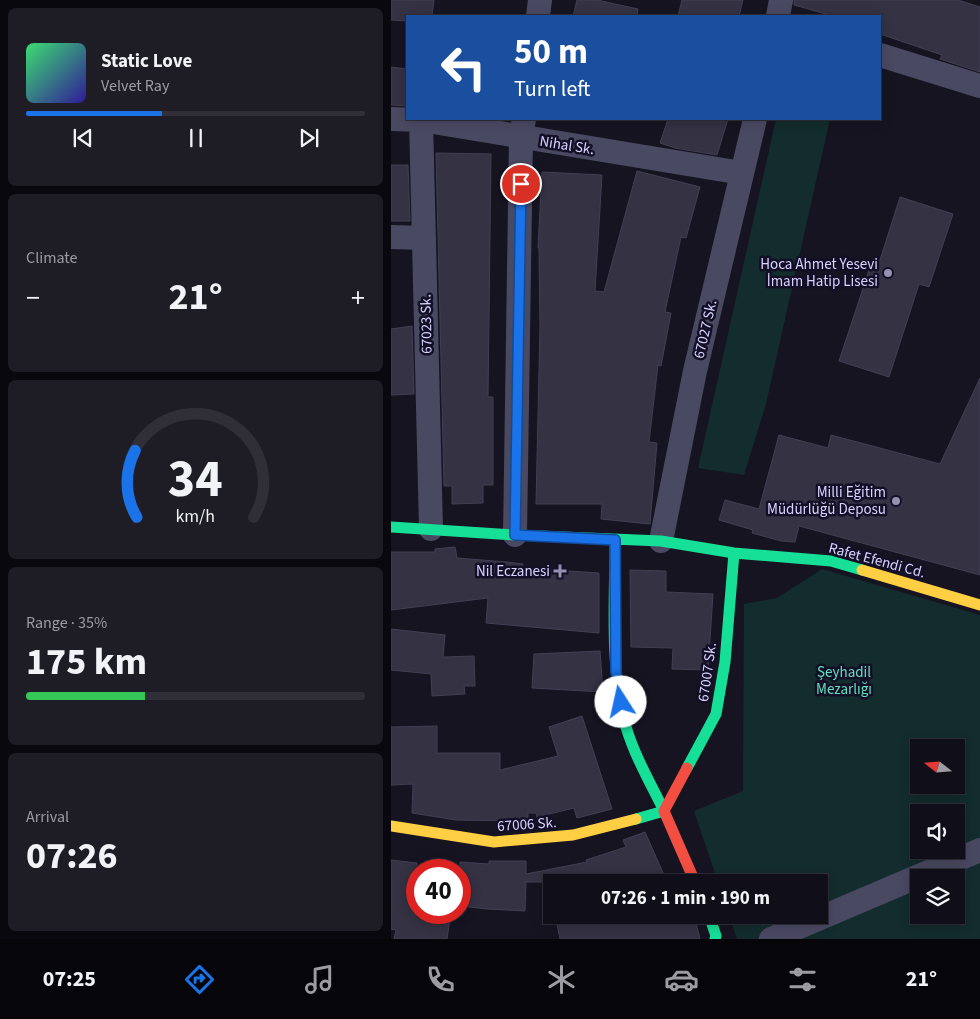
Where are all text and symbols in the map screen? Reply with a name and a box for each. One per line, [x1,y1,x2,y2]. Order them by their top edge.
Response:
text: 50 m [514,27,588,77]
icon: left [431,35,496,100]
text: Static Love [101,48,192,75]
text: Turn left [514,73,590,105]
text: Velvet Ray [101,75,169,97]
icon: previous [69,124,97,152]
icon: pause [182,124,210,152]
icon: next [295,124,323,152]
street label: Nihal Sk. [538,131,596,160]
pin [500,163,542,205]
icon: arrive [507,170,535,198]
text: Climate [26,247,77,269]
place label: Hoca Ahmet Yesevi İmam Hatip Lisesi [760,254,878,292]
marker: Hoca Ahmet Yesevi İmam Hatip Lisesi [882,267,894,279]
text: 21° [169,270,223,324]
text: − [26,278,40,318]
text: + [351,278,365,318]
street label: 67023 Sk. [415,294,438,354]
street label: 67027 Sk. [689,298,722,361]
text: 34 [168,443,223,517]
place label: Milli Eğitim Müdürlüğü Deposu [767,482,886,520]
marker: Milli Eğitim Müdürlüğü Deposu [890,495,902,507]
text: km/h [176,504,215,529]
street label: Rafet Efendi Cd. [826,538,927,583]
place label: Nil Eczanesi [476,561,550,582]
marker: Nil Eczanesi [554,565,566,577]
text: Range · 35% [26,612,107,634]
text: 175 km [26,635,147,689]
street label: 67007 Sk. [693,641,722,703]
park label: Şeyhadil Mezarlığı [816,662,872,700]
position arrow [594,675,646,727]
north arrow [910,739,965,794]
map controls [910,739,965,924]
button: sound [910,804,965,859]
text: Arrival [26,806,69,828]
street label: 67006 Sk. [497,812,558,837]
text: 07:26 [26,829,118,883]
speed limit sign: 40 [406,859,471,924]
button: layers [910,869,965,924]
text: 07:26 · 1 min · 190 m [601,885,770,912]
icon: directions [182,962,217,997]
icon: music [302,962,337,997]
icon: phone [423,962,458,997]
icon: climate [544,962,579,997]
icon: car [664,962,699,997]
icon: filters [785,962,820,997]
text: 07:25 [43,963,96,995]
text: 21° [906,963,937,995]

